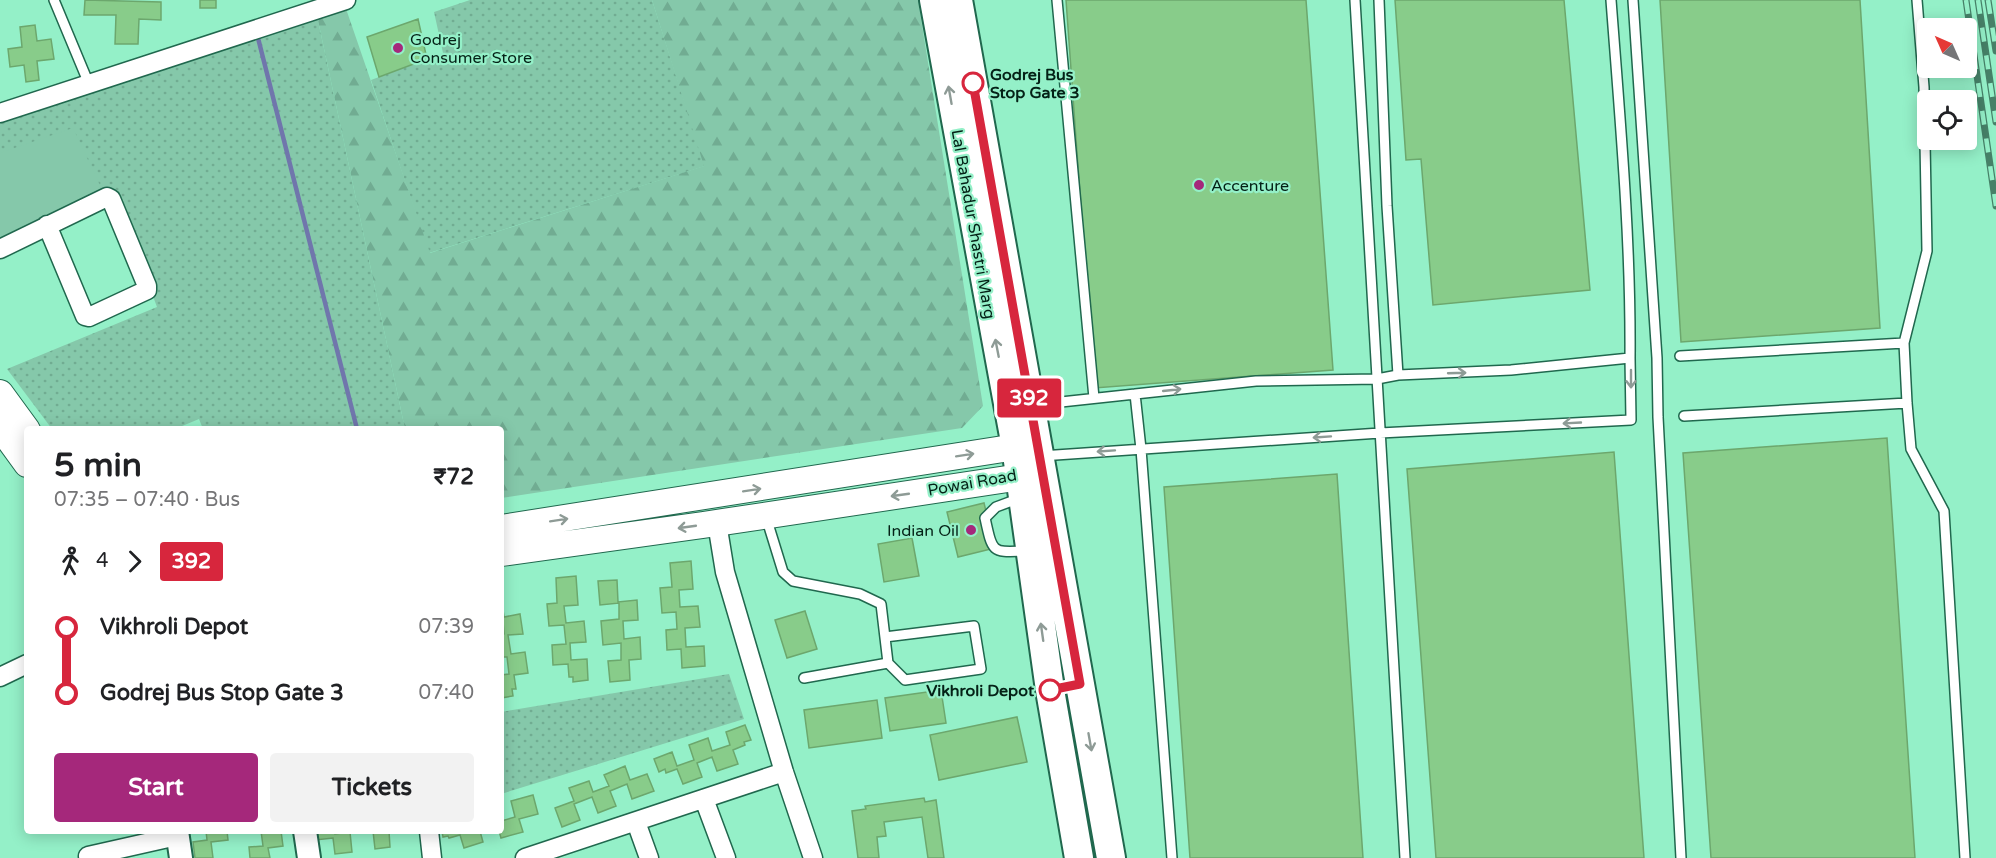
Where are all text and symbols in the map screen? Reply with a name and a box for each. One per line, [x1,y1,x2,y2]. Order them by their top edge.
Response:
north arrow [1917,18,1977,78]
map controls [1917,18,1977,150]
place label: Godrej Consumer Store [410,30,532,68]
marker: Godrej Consumer Store [391,41,405,55]
place label: Godrej Bus Stop Gate 3 [990,65,1080,103]
marker: Godrej Bus Stop Gate 3 [962,72,984,94]
one-way arrow [944,85,955,105]
button: locate [1917,90,1977,150]
street label: Lal Bahadur Shastri Marg [946,128,1000,321]
place label: Accenture [1211,176,1289,196]
marker: Accenture [1192,178,1206,192]
one-way arrow [991,339,1002,359]
one-way arrow [1446,367,1466,378]
one-way arrow [1625,368,1637,388]
line badge: 392 [994,378,1064,418]
one-way arrow [1162,384,1182,395]
text: 392 [1009,386,1049,411]
one-way arrow [1563,418,1583,429]
one-way arrow [1312,431,1332,442]
text: 5 min [54,446,142,485]
one-way arrow [1097,446,1117,457]
one-way arrow [954,450,974,461]
text: ₹72 [433,464,474,490]
street label: Powai Road [926,465,1018,501]
one-way arrow [741,484,761,495]
text: 07:35 – 07:40 · Bus [54,488,240,512]
one-way arrow [891,489,911,500]
one-way arrow [548,514,568,525]
place label: Indian Oil [887,521,959,541]
one-way arrow [677,522,697,533]
marker: Indian Oil [964,523,978,537]
icon: walk [54,545,87,578]
icon: forward [118,545,151,578]
text: 4 [96,549,109,573]
text: 392 [172,549,211,574]
text: Vikhroli Depot [100,614,248,640]
text: 07:39 [419,615,474,639]
one-way arrow [1036,623,1047,643]
marker: Vikhroli Depot [1039,679,1061,701]
text: Godrej Bus Stop Gate 3 [100,680,344,706]
text: 07:40 [419,681,474,705]
place label: Vikhroli Depot [926,681,1035,701]
one-way arrow [1085,732,1096,751]
button: Start [54,753,258,822]
button: Tickets [270,753,474,822]

